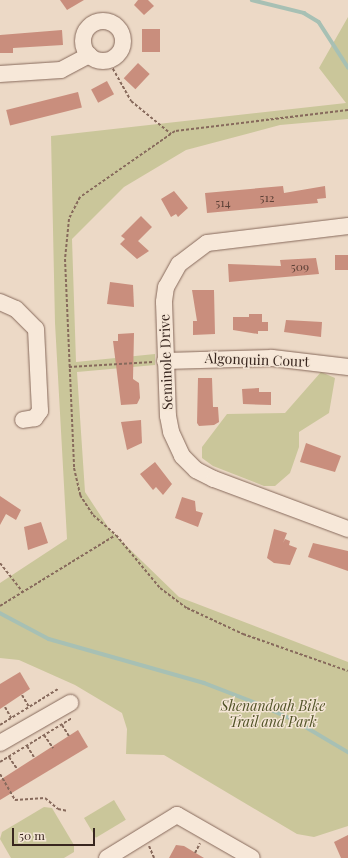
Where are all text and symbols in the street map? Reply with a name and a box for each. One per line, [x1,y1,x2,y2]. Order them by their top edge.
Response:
house number: 512 [259,191,275,205]
house number: 514 [215,196,231,210]
house number: 509 [291,260,309,274]
street label: Seminole Drive [156,314,176,410]
street label: Algonquin Court [204,350,310,370]
park label: Shenandoah Bike Trail and Park [221,698,325,730]
scale bar [14,820,97,846]
text: 50 m [19,827,45,843]

